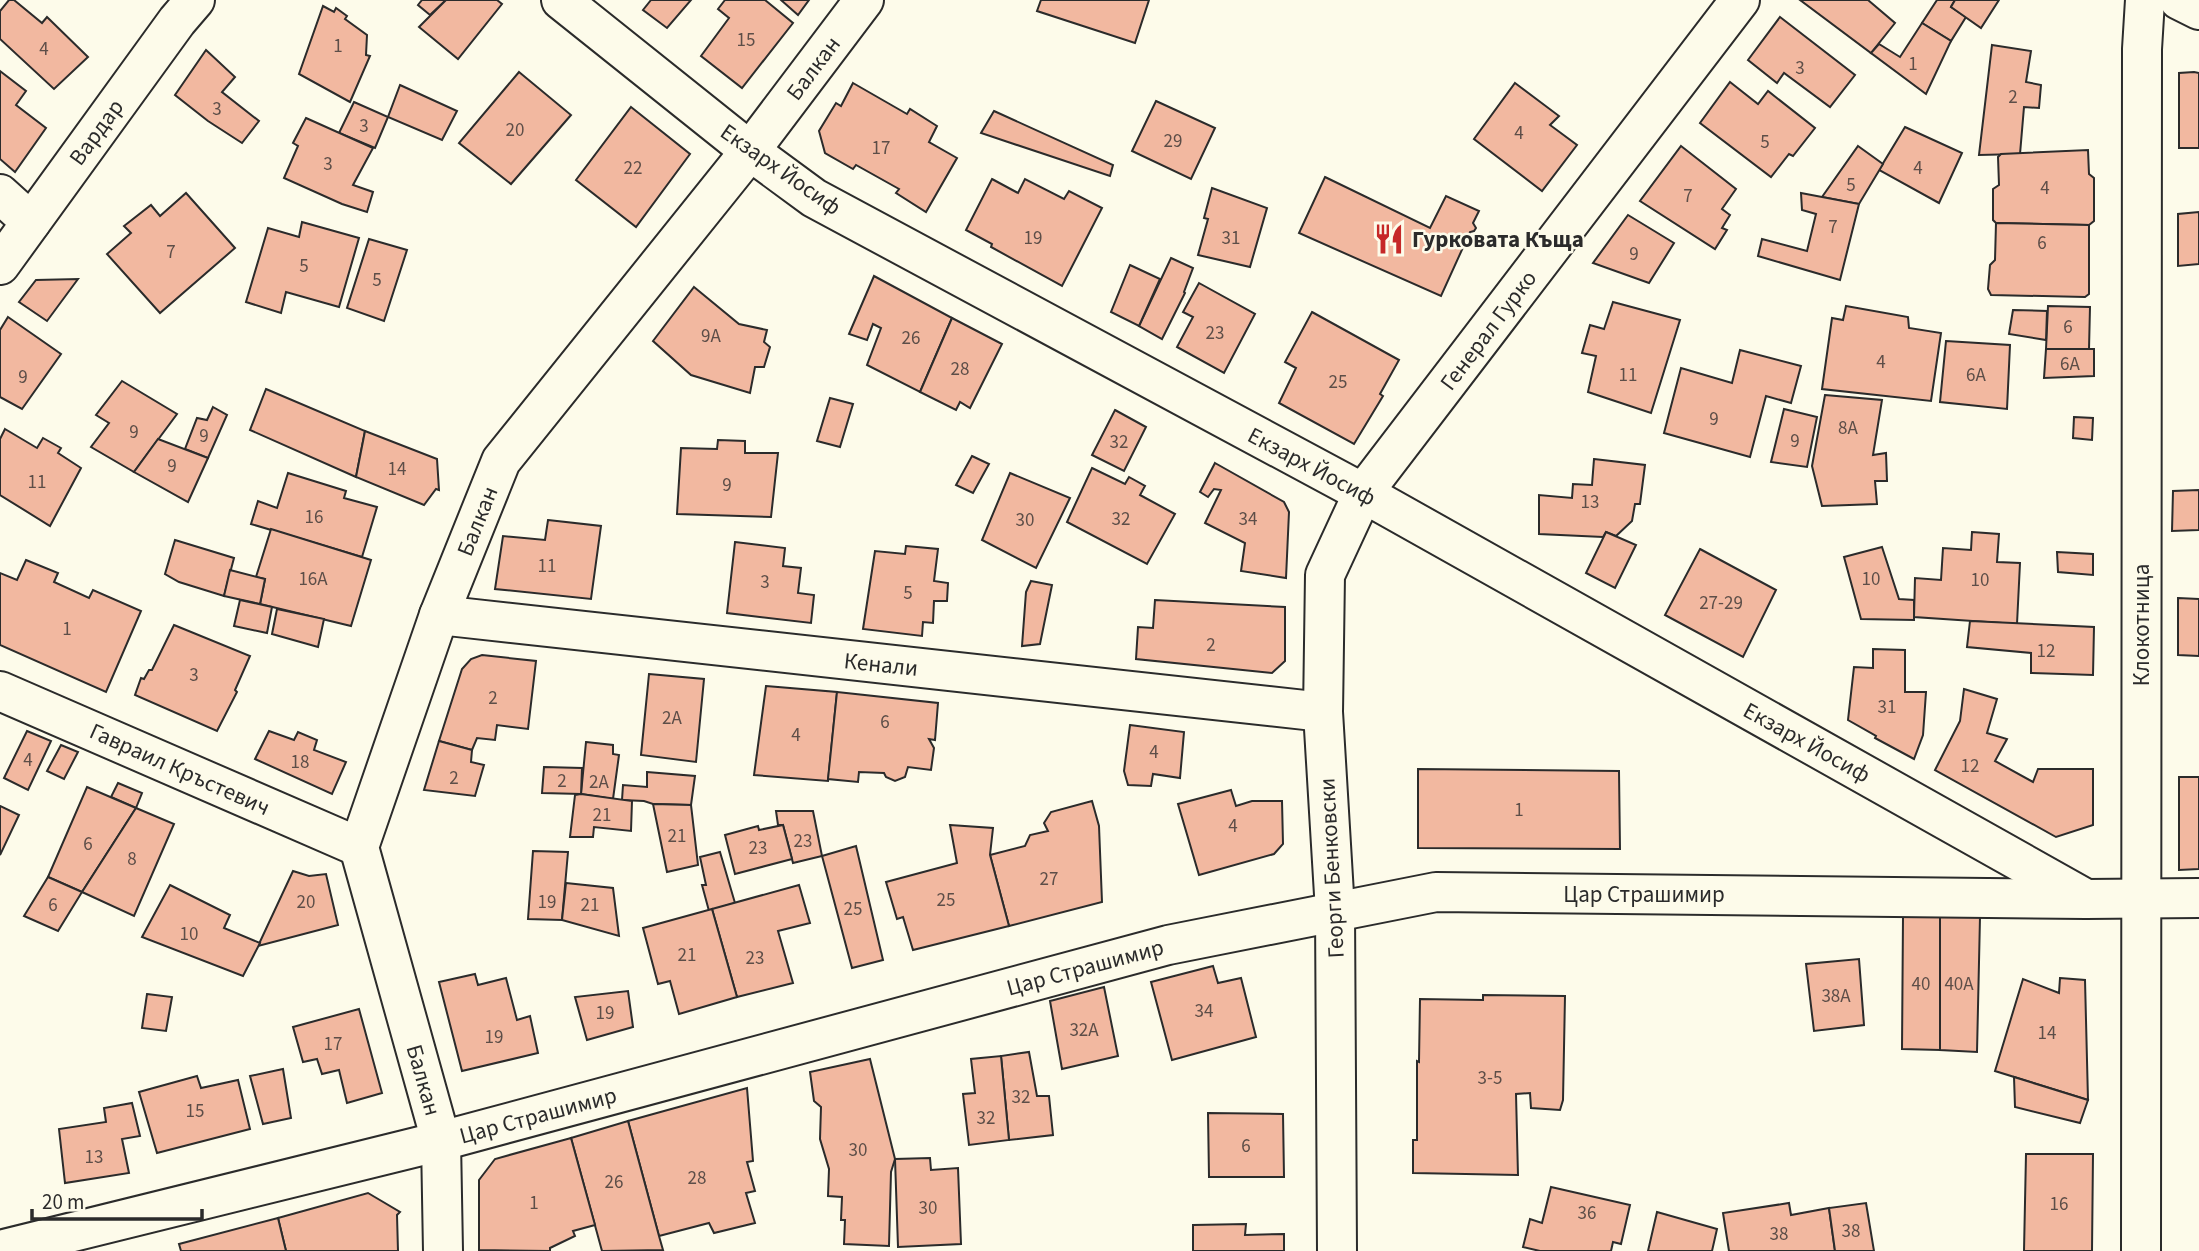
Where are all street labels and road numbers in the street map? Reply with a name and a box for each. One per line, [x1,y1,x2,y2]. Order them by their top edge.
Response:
street label: Балкан [778,29,848,107]
street label: Вардар [61,92,132,172]
street label: Екзарх Йосиф [714,116,848,223]
street label: Генерал Гурко [1432,263,1545,397]
street label: Екзарх Йосиф [1242,419,1382,514]
street label: Балкан [449,481,506,561]
street label: Клокотница [2125,564,2158,686]
street label: Кенали [842,644,920,685]
street label: Екзарх Йосиф [1737,694,1876,791]
street label: Гавраил Кръстевич [84,715,275,824]
street label: Георги Бенковски [1310,777,1353,959]
street label: Цар Страшимир [1563,878,1725,911]
street label: Цар Страшимир [1003,931,1167,1004]
street label: Балкан [398,1041,449,1120]
street label: Цар Страшимир [456,1079,620,1152]

